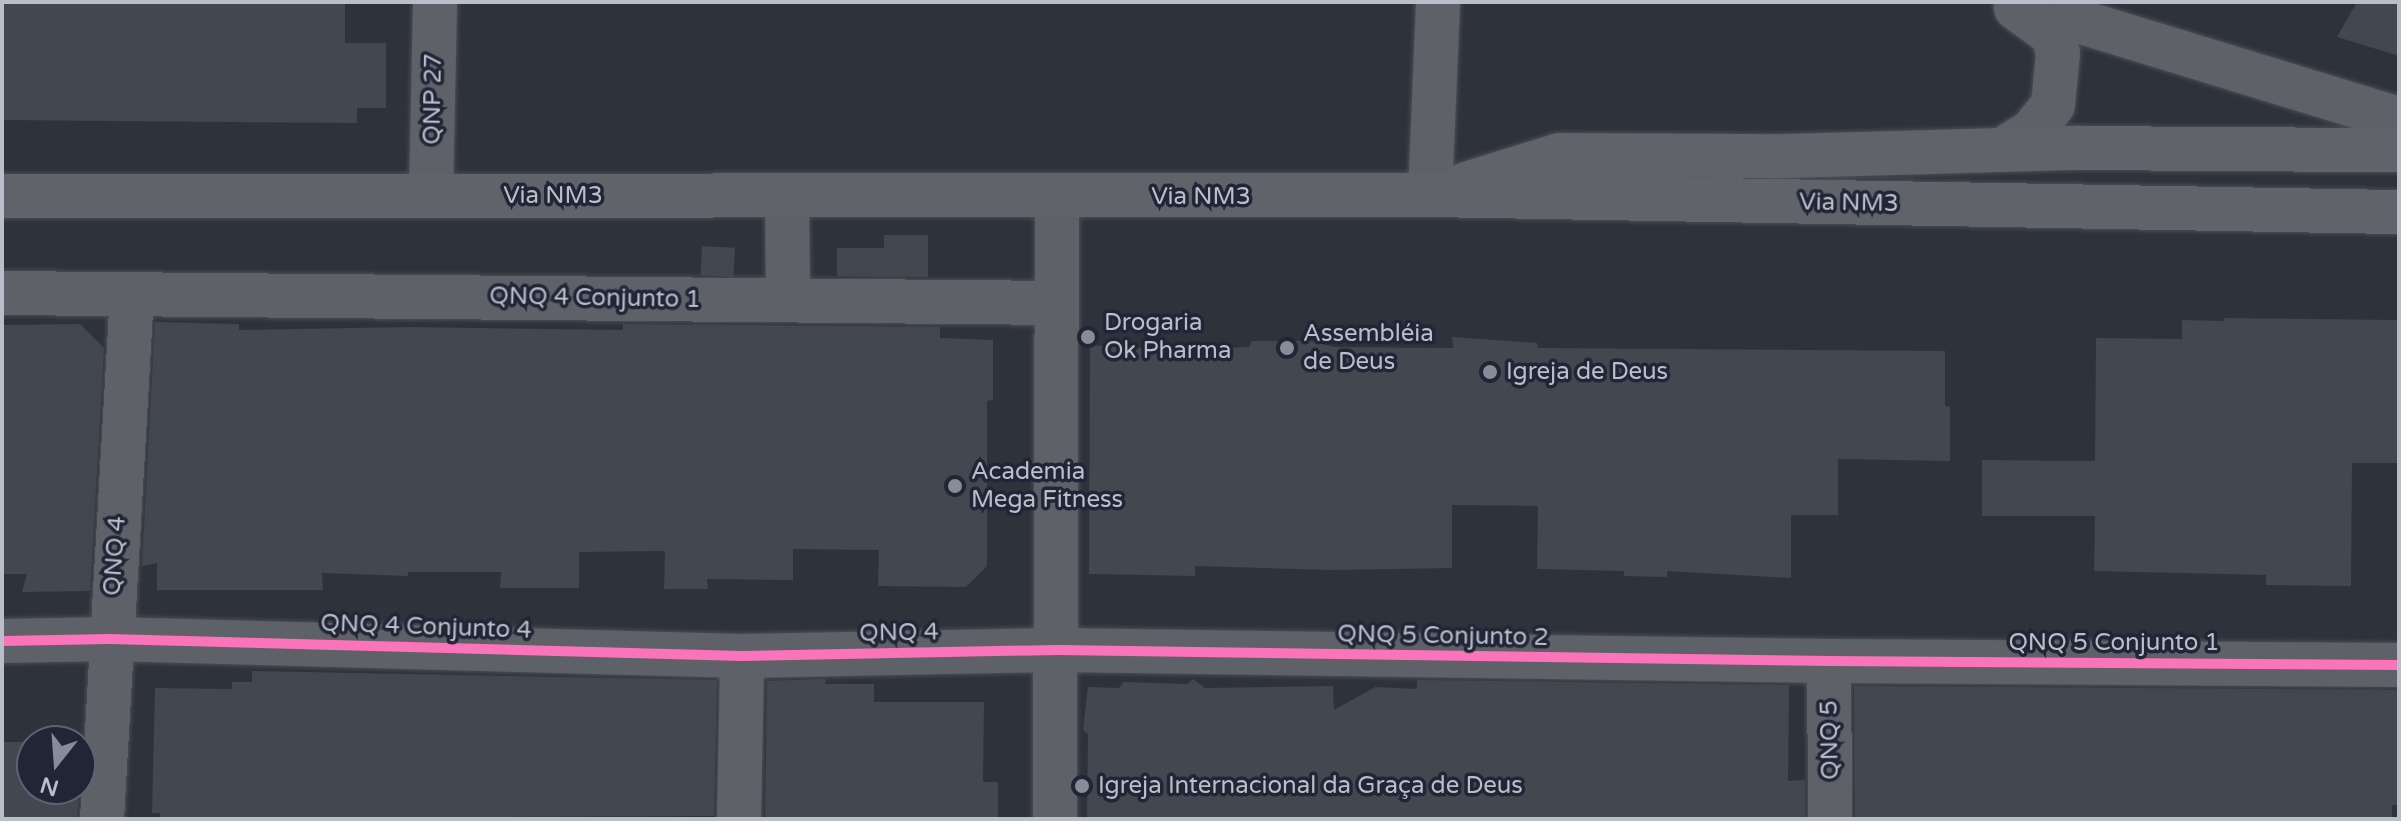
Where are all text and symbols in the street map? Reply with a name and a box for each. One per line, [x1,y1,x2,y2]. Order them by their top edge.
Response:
street label: QNP 27 [418,53,448,145]
street label: Via NM3 [503,182,603,210]
street label: Via NM3 [1151,183,1251,211]
street label: Via NM3 [1799,188,1899,218]
street label: QNQ 4 Conjunto 1 [489,282,701,314]
place label: Drogaria Ok Pharma [1104,309,1231,365]
place label: Assembléia de Deus [1303,320,1434,376]
marker: Drogaria Ok Pharma [1079,328,1097,346]
marker: Assembléia de Deus [1278,339,1296,357]
place label: Igreja de Deus [1506,358,1668,386]
marker: Igreja de Deus [1481,363,1499,381]
place label: Academia Mega Fitness [971,458,1123,514]
marker: Academia Mega Fitness [946,477,964,495]
street label: QNQ 4 [98,515,132,597]
street label: QNQ 4 Conjunto 4 [320,609,532,645]
street label: QNQ 4 [859,618,939,648]
street label: QNQ 5 Conjunto 2 [1337,620,1549,652]
street label: QNQ 5 Conjunto 1 [2008,629,2220,657]
street label: QNQ 5 [1815,700,1845,780]
north arrow [16,725,96,805]
text: N [37,771,62,801]
place label: Igreja Internacional da Graça de Deus [1098,772,1523,800]
marker: Igreja Internacional da Graça de Deus [1073,777,1091,795]

